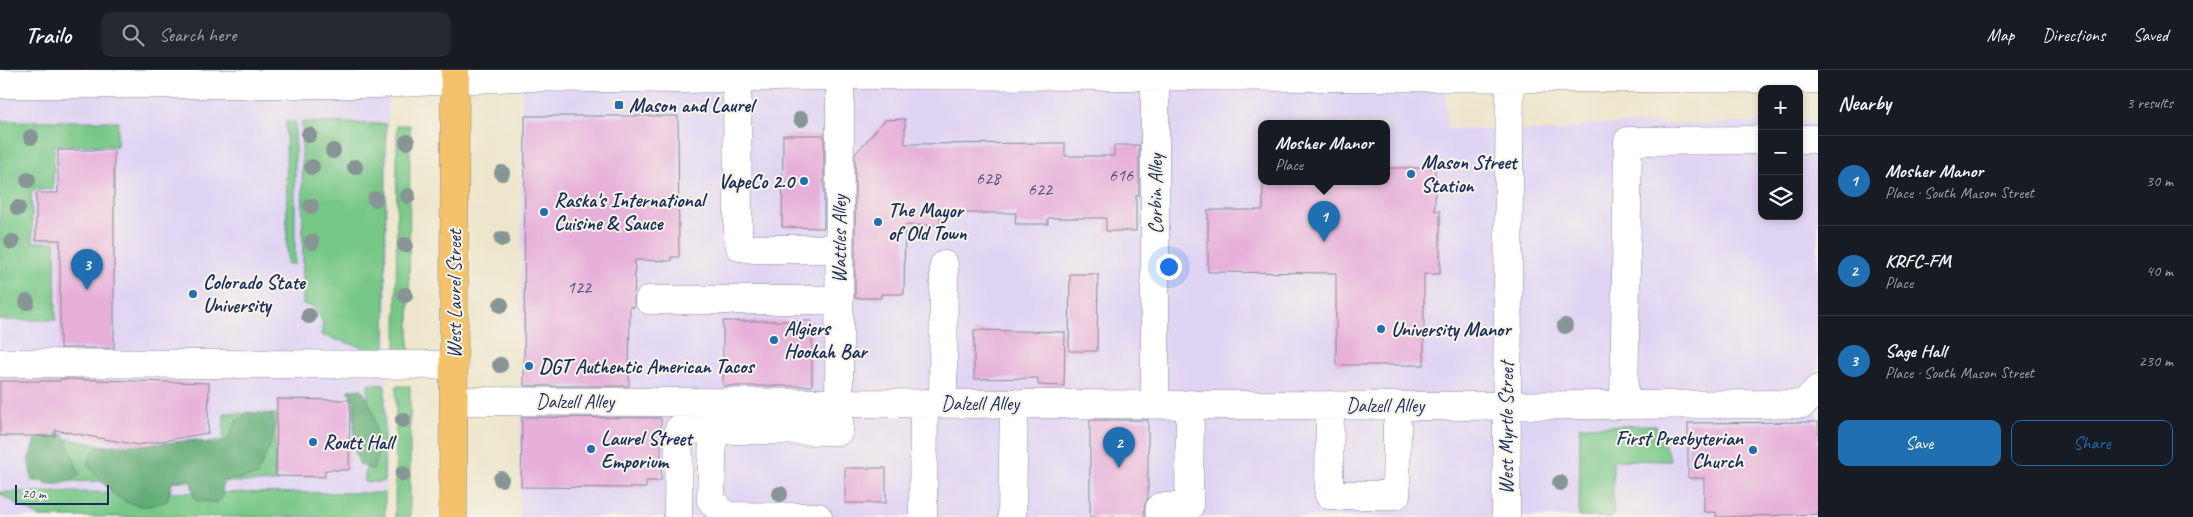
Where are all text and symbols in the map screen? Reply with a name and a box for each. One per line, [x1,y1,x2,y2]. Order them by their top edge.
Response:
search box [101,12,451,57]
text: Trailo [25,20,71,50]
icon: search [119,21,147,49]
text: Search here [159,23,236,47]
text: Map [1987,24,2014,46]
text: Directions [2042,24,2105,46]
text: Saved [2133,24,2168,46]
map controls [1758,85,1803,220]
button: + [1758,85,1803,130]
text: Nearby [1838,90,1891,116]
place label: Mason and Laurel [629,93,757,118]
text: 3 results [2126,93,2173,113]
marker: Mason and Laurel [613,99,625,111]
popup [1258,120,1390,185]
button: − [1758,130,1803,175]
text: Mosher Manor [1275,131,1373,155]
place label: Mason Street Station [1421,150,1519,198]
street label: Corbin Alley [1143,152,1168,234]
text: Place [1275,155,1303,175]
text: Mosher Manor [1885,159,1983,183]
house number: 616 [1109,164,1134,186]
house number: 628 [976,167,1002,189]
marker: Mason Street Station [1405,168,1417,180]
place label: VapeCo 2.0 [718,169,796,194]
text: 1 [1850,171,1858,191]
text: 30 m [2146,171,2173,191]
marker: VapeCo 2.0 [798,175,810,187]
button: layers [1758,175,1803,220]
house number: 622 [1028,178,1054,200]
text: Place · South Mason Street [1885,183,2034,203]
place label: Raska's International Cuisine & Sauce [554,188,708,236]
street label: Wattles Alley [827,193,852,283]
place label: The Mayor of Old Town [888,198,967,246]
pin: 1 [1308,201,1340,242]
marker: Raska's International Cuisine & Sauce [538,206,550,218]
marker: The Mayor of Old Town [872,216,884,228]
street label: West Laurel Street [442,227,467,358]
pin: 3 [71,249,103,290]
text: KRFC-FM [1885,249,1951,273]
your location [1156,254,1182,280]
text: 2 [1850,261,1858,281]
text: 40 m [2146,261,2173,281]
place label: Colorado State University [203,270,306,318]
text: Place [1885,273,1913,293]
house number: 122 [567,276,593,298]
marker: Colorado State University [187,288,199,300]
place label: Algiers Hookah Bar [784,316,869,364]
place label: University Manor [1391,317,1513,342]
marker: University Manor [1375,323,1387,335]
marker: Algiers Hookah Bar [768,334,780,346]
text: Sage Hall [1885,339,1946,363]
text: 3 [1850,351,1858,371]
text: 230 m [2139,351,2173,371]
place label: DGT Authentic American Tacos [539,354,755,379]
street label: West Myrtle Street [1494,358,1519,494]
marker: DGT Authentic American Tacos [523,360,535,372]
text: Place · South Mason Street [1885,363,2034,383]
street label: Dalzell Alley [536,389,616,414]
street label: Dalzell Alley [941,391,1021,416]
street label: Dalzell Alley [1346,393,1426,418]
button: Save [1838,420,2001,466]
button: Share [2011,420,2173,466]
place label: Laurel Street Emporium [601,426,694,474]
place label: First Presbyterian Church [1616,426,1745,474]
pin: 2 [1103,427,1135,468]
place label: Routt Hall [323,430,398,455]
marker: Routt Hall [307,436,319,448]
marker: Laurel Street Emporium [585,443,597,455]
marker: First Presbyterian Church [1747,444,1759,456]
scale bar [15,482,109,505]
text: 20 m [22,485,46,502]

